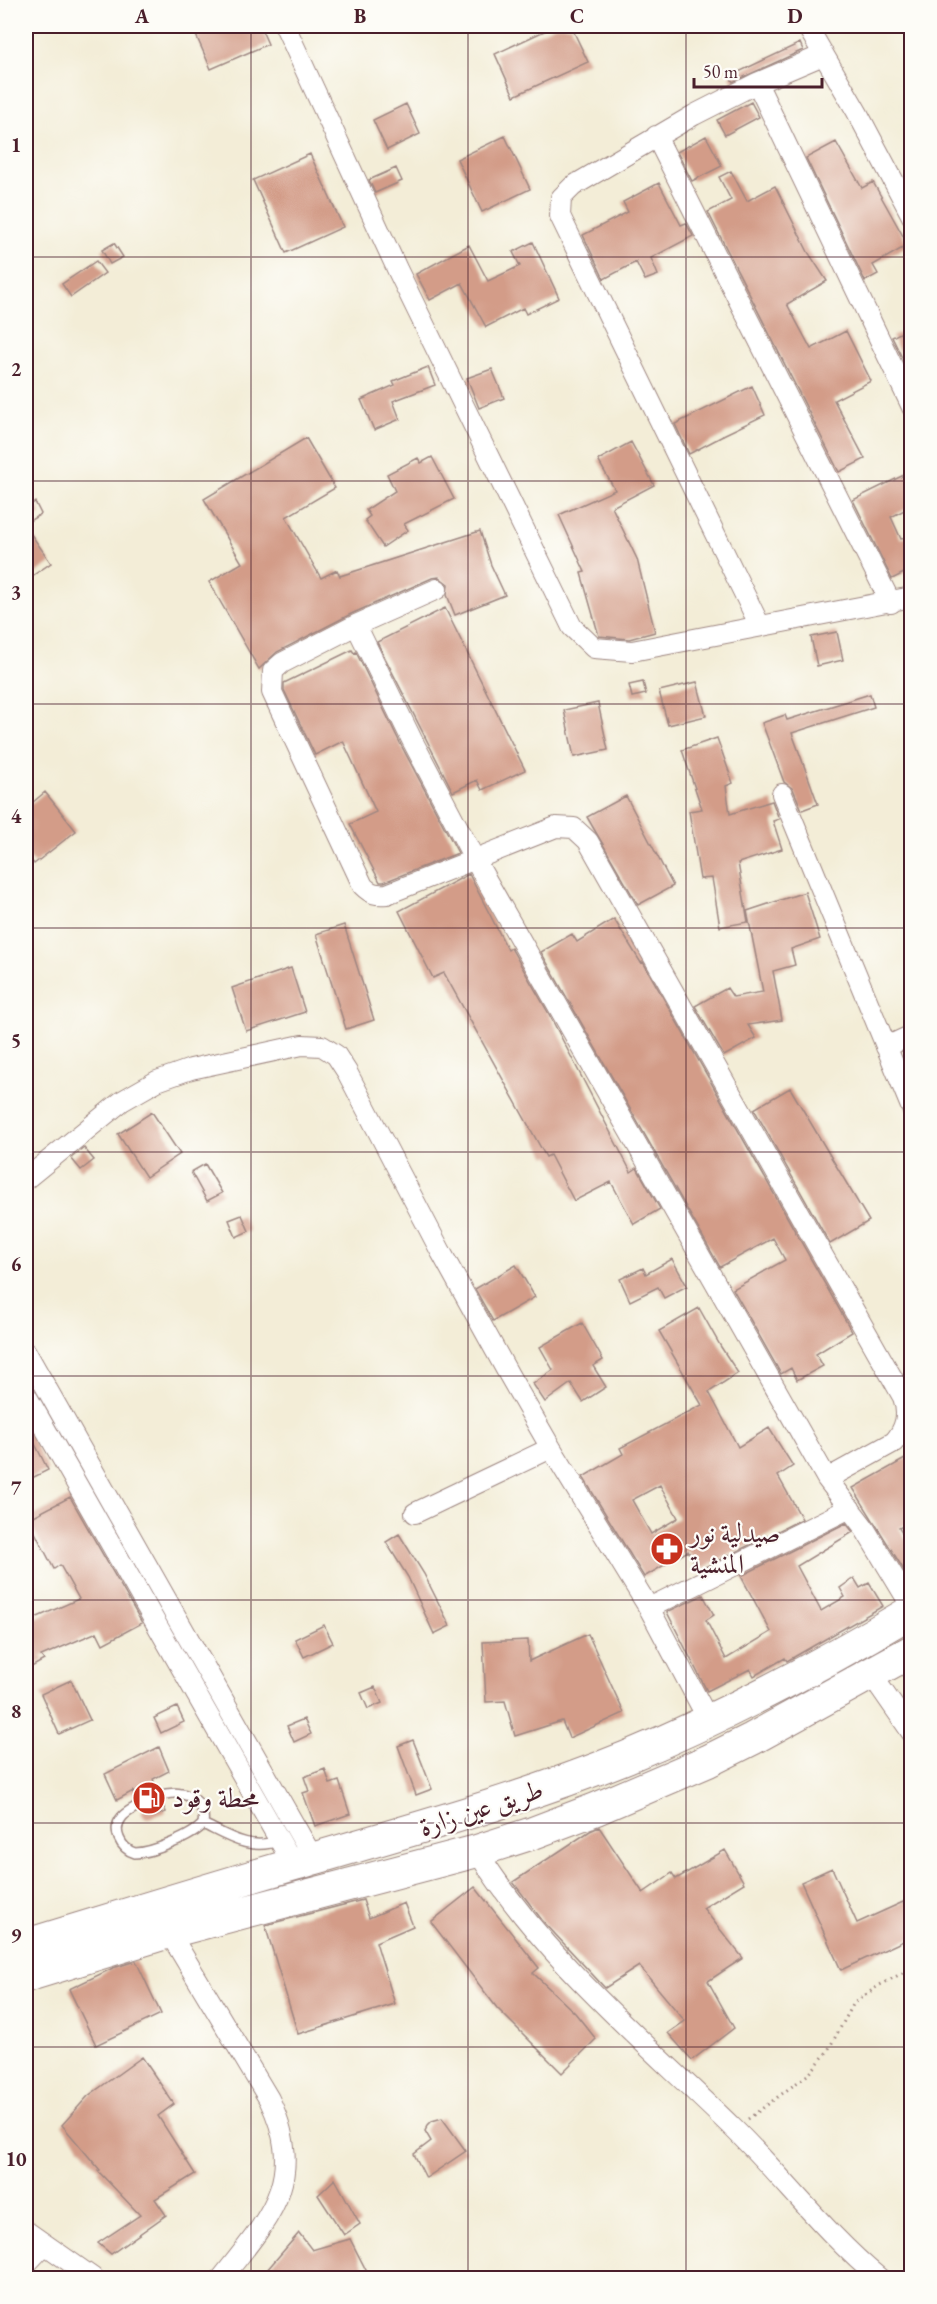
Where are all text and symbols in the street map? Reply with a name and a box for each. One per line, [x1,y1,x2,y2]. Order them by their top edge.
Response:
text: A [134,3,150,29]
text: B [354,3,366,29]
text: C [570,3,584,29]
text: D [787,3,803,29]
scale bar [694,51,822,89]
text: 50 m [703,60,738,83]
text: 1 [11,132,21,158]
text: 2 [11,356,22,382]
text: 3 [11,579,21,605]
text: 4 [11,803,22,829]
text: 5 [11,1027,21,1053]
text: 6 [11,1251,22,1277]
text: 7 [11,1475,22,1501]
place label: صيدلية نور المنشية [687,1515,780,1581]
pharmacy icon: صيدلية نور المنشية [649,1531,685,1567]
text: 8 [11,1698,21,1724]
street label: طريق عين زارة [414,1771,547,1844]
fuel station icon: محطة وقود [131,1780,167,1816]
place label: محطة وقود [172,1780,260,1815]
text: 9 [11,1922,22,1948]
text: 10 [5,2146,27,2172]

